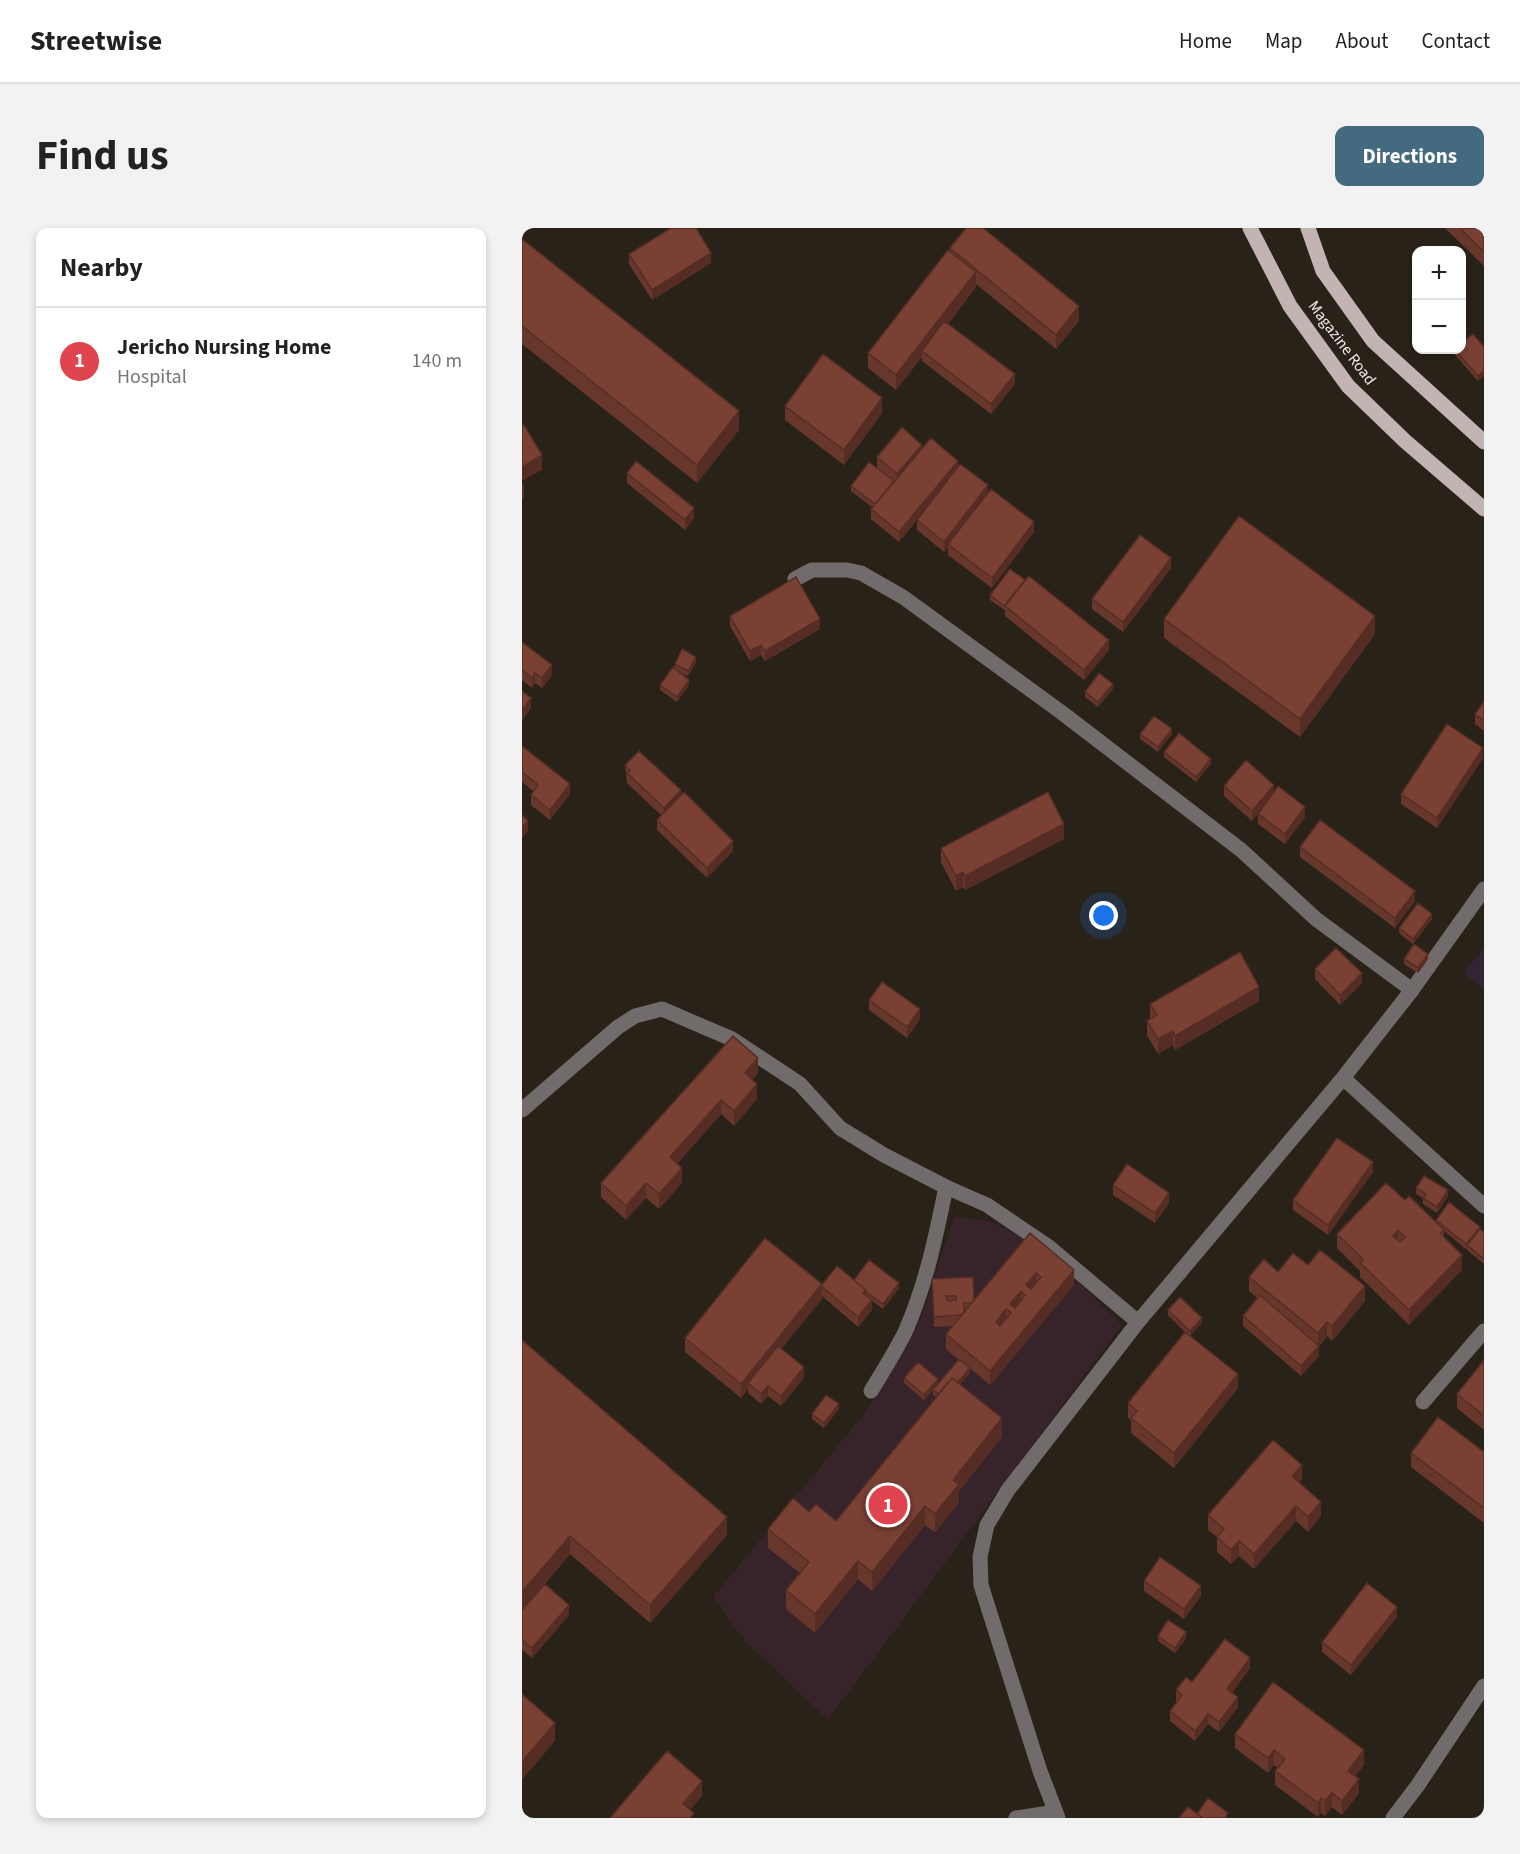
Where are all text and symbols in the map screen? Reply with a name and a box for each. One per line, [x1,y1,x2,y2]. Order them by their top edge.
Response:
text: Streetwise [30,21,162,61]
text: Home [1179,26,1232,56]
text: Map [1265,26,1303,56]
text: About [1336,26,1388,56]
text: Contact [1421,26,1490,56]
text: Find us [36,126,169,186]
button: Directions [1335,126,1484,186]
map controls [1412,246,1466,354]
button: + [1412,246,1466,300]
text: Nearby [60,249,143,286]
street label: Magazine Road [1303,296,1381,390]
button: − [1412,300,1466,354]
text: Jericho Nursing Home [117,331,331,363]
text: 1 [74,347,85,375]
text: 140 m [412,347,462,375]
text: Hospital [117,363,187,391]
your location [1089,901,1118,930]
pin: 1 [868,1482,908,1528]

